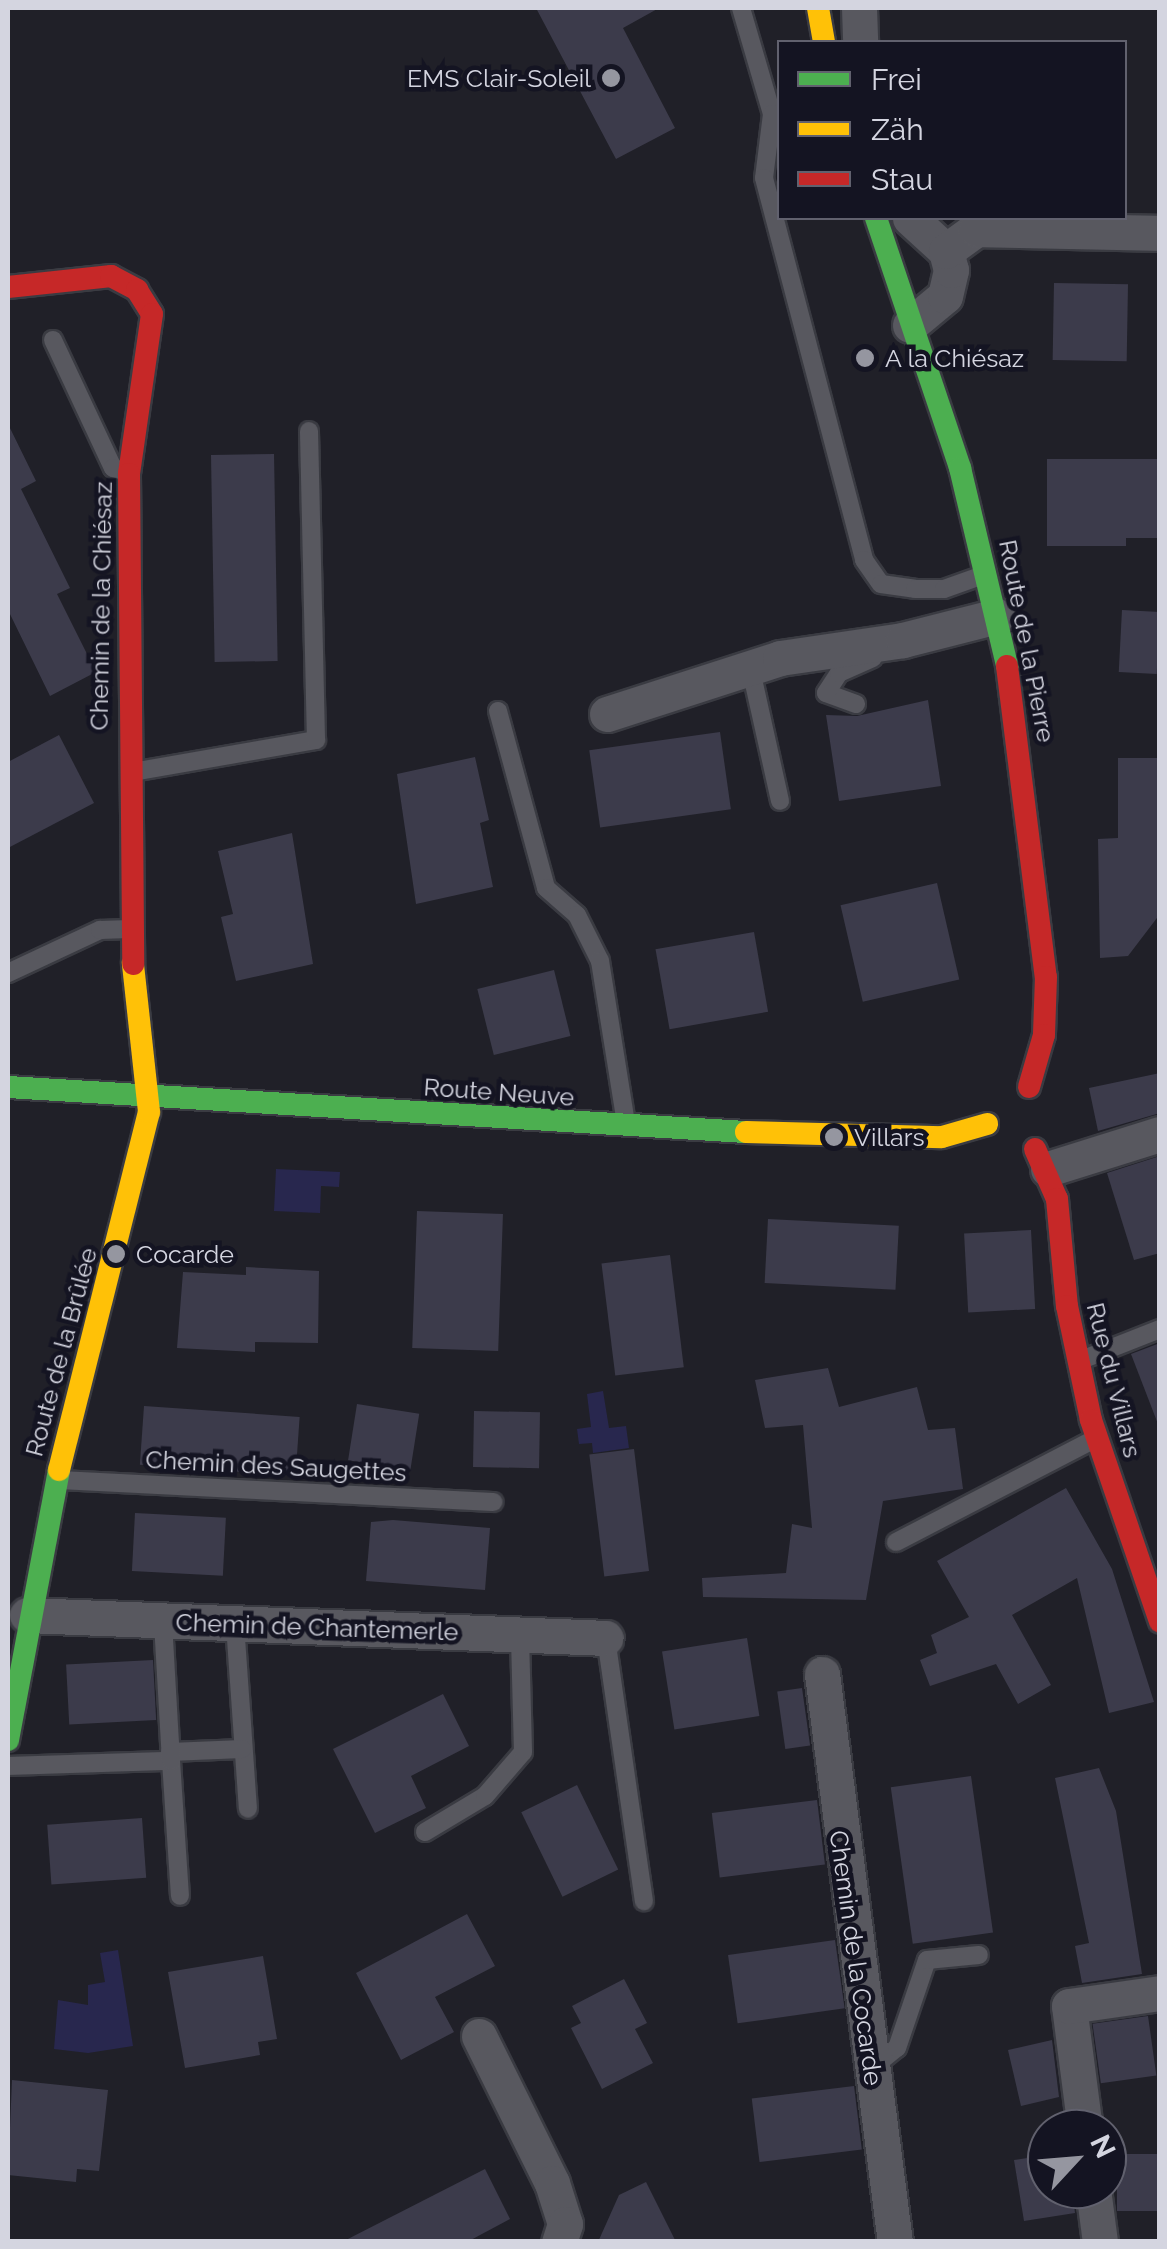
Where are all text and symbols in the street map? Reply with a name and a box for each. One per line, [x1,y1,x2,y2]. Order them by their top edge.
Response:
legend [777,40,1127,220]
text: Frei [871,62,922,97]
place label: EMS Clair-Soleil [407,63,591,93]
marker: EMS Clair-Soleil [600,67,622,89]
text: Zäh [871,112,924,147]
text: Stau [871,162,933,197]
place label: A la Chiésaz [885,343,1025,373]
marker: A la Chiésaz [854,347,876,369]
street label: Chemin de la Chiésaz [84,481,118,731]
street label: Route de la Pierre [993,537,1061,745]
street label: Route Neuve [423,1072,575,1112]
place label: Villars [854,1122,924,1152]
marker: Villars [823,1126,845,1148]
place label: Cocarde [136,1239,234,1269]
marker: Cocarde [105,1243,127,1265]
street label: Route de la Brûlée [19,1244,103,1460]
street label: Rue du Villars [1080,1299,1148,1461]
street label: Chemin des Saugettes [145,1444,407,1488]
street label: Chemin de Chantemerle [175,1607,459,1647]
street label: Chemin de la Cocarde [823,1829,889,2087]
north arrow [1027,2109,1127,2209]
text: N [1083,2130,1122,2163]

